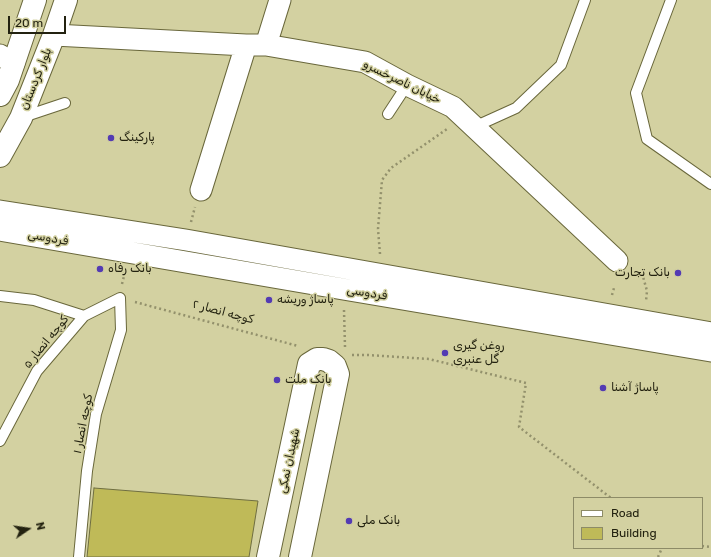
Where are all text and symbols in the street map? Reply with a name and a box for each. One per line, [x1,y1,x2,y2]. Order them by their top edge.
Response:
scale bar [10,8,68,34]
text: 20 m [15,16,43,30]
street label: بلوار کردستان [17,46,55,112]
street label: خیابان ناصرخسرو [361,57,443,107]
place label: پارکینگ [119,131,155,145]
marker: پارکینگ [106,133,116,143]
street label: فردوسی [27,227,69,249]
place label: بانک رفاه [108,262,152,276]
marker: بانک رفاه [95,264,105,274]
place label: بانک تجارت [615,266,670,280]
marker: بانک تجارت [673,268,683,278]
street label: فردوسی [346,283,388,303]
place label: پاساژ وریشه [277,293,334,307]
marker: پاساژ وریشه [264,295,274,305]
street label: کوچه انصار ۲ [191,297,255,327]
street label: کوچه انصار ۵ [20,312,72,372]
place label: روغن گیری گل عنبری [453,339,504,367]
marker: روغن گیری گل عنبری [440,348,450,358]
place label: بانک ملت [285,373,332,387]
marker: بانک ملت [272,375,282,385]
place label: پاساژ آشنا [611,381,659,395]
marker: پاساژ آشنا [598,383,608,393]
street label: کوچه انصار ۱ [70,393,96,455]
street label: شهیدان نمکی [275,427,303,495]
legend [573,497,703,549]
text: Road [611,506,639,520]
north arrow [8,509,48,549]
place label: بانک ملی [357,514,400,528]
marker: بانک ملی [344,516,354,526]
text: N [33,521,47,532]
text: Building [611,526,657,540]

